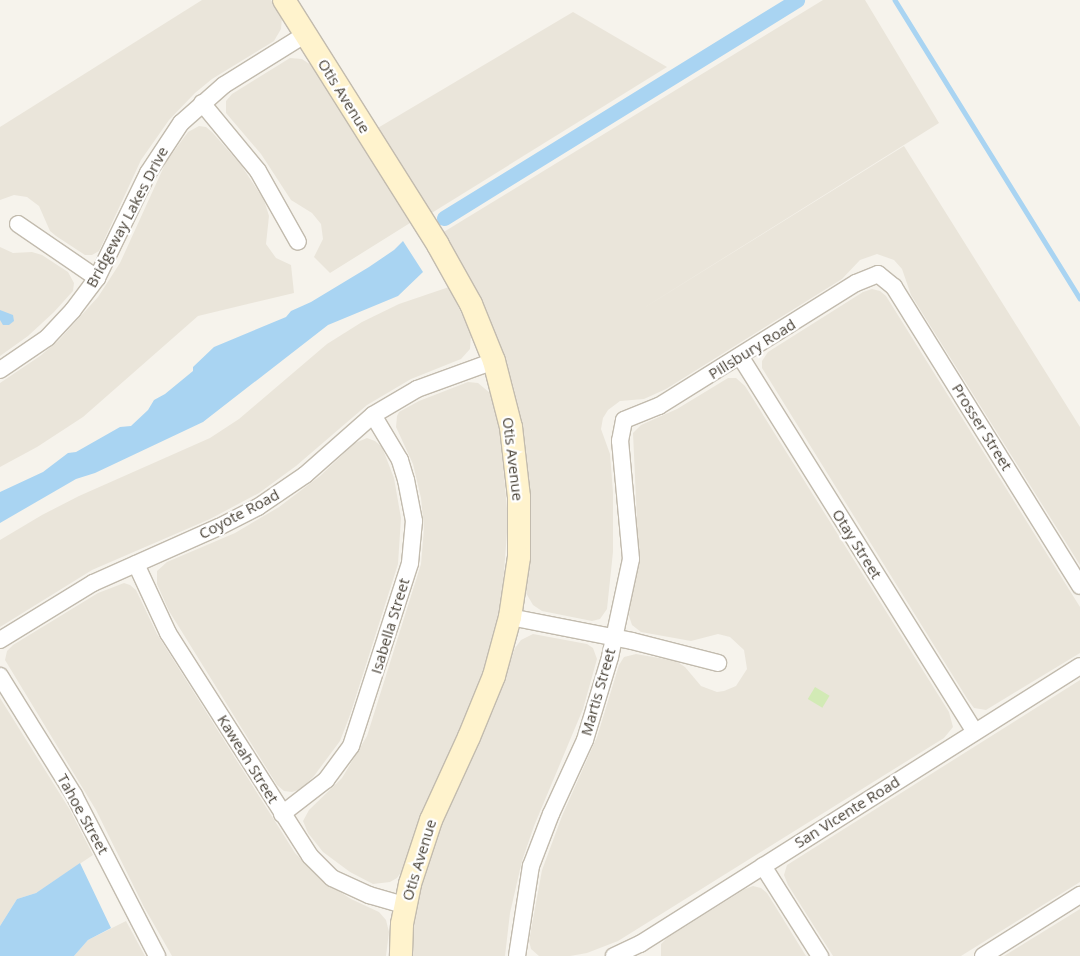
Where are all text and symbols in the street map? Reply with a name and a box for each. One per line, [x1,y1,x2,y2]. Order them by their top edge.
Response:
street label: Otis Avenue [314,56,374,136]
street label: Bridgeway Lakes Drive [82,143,172,291]
street label: Pillsbury Road [705,315,799,383]
street label: Prosser Street [948,380,1016,474]
street label: Otis Avenue [499,416,527,502]
street label: Coyote Road [196,485,282,543]
street label: Otay Street [829,506,885,582]
street label: Isabella Street [367,576,413,676]
street label: Martis Street [577,646,619,738]
street label: Kaweah Street [214,711,282,807]
street label: Tahoe Street [54,771,112,857]
street label: San Vicente Road [791,772,903,852]
street label: Otis Avenue [398,817,440,903]

